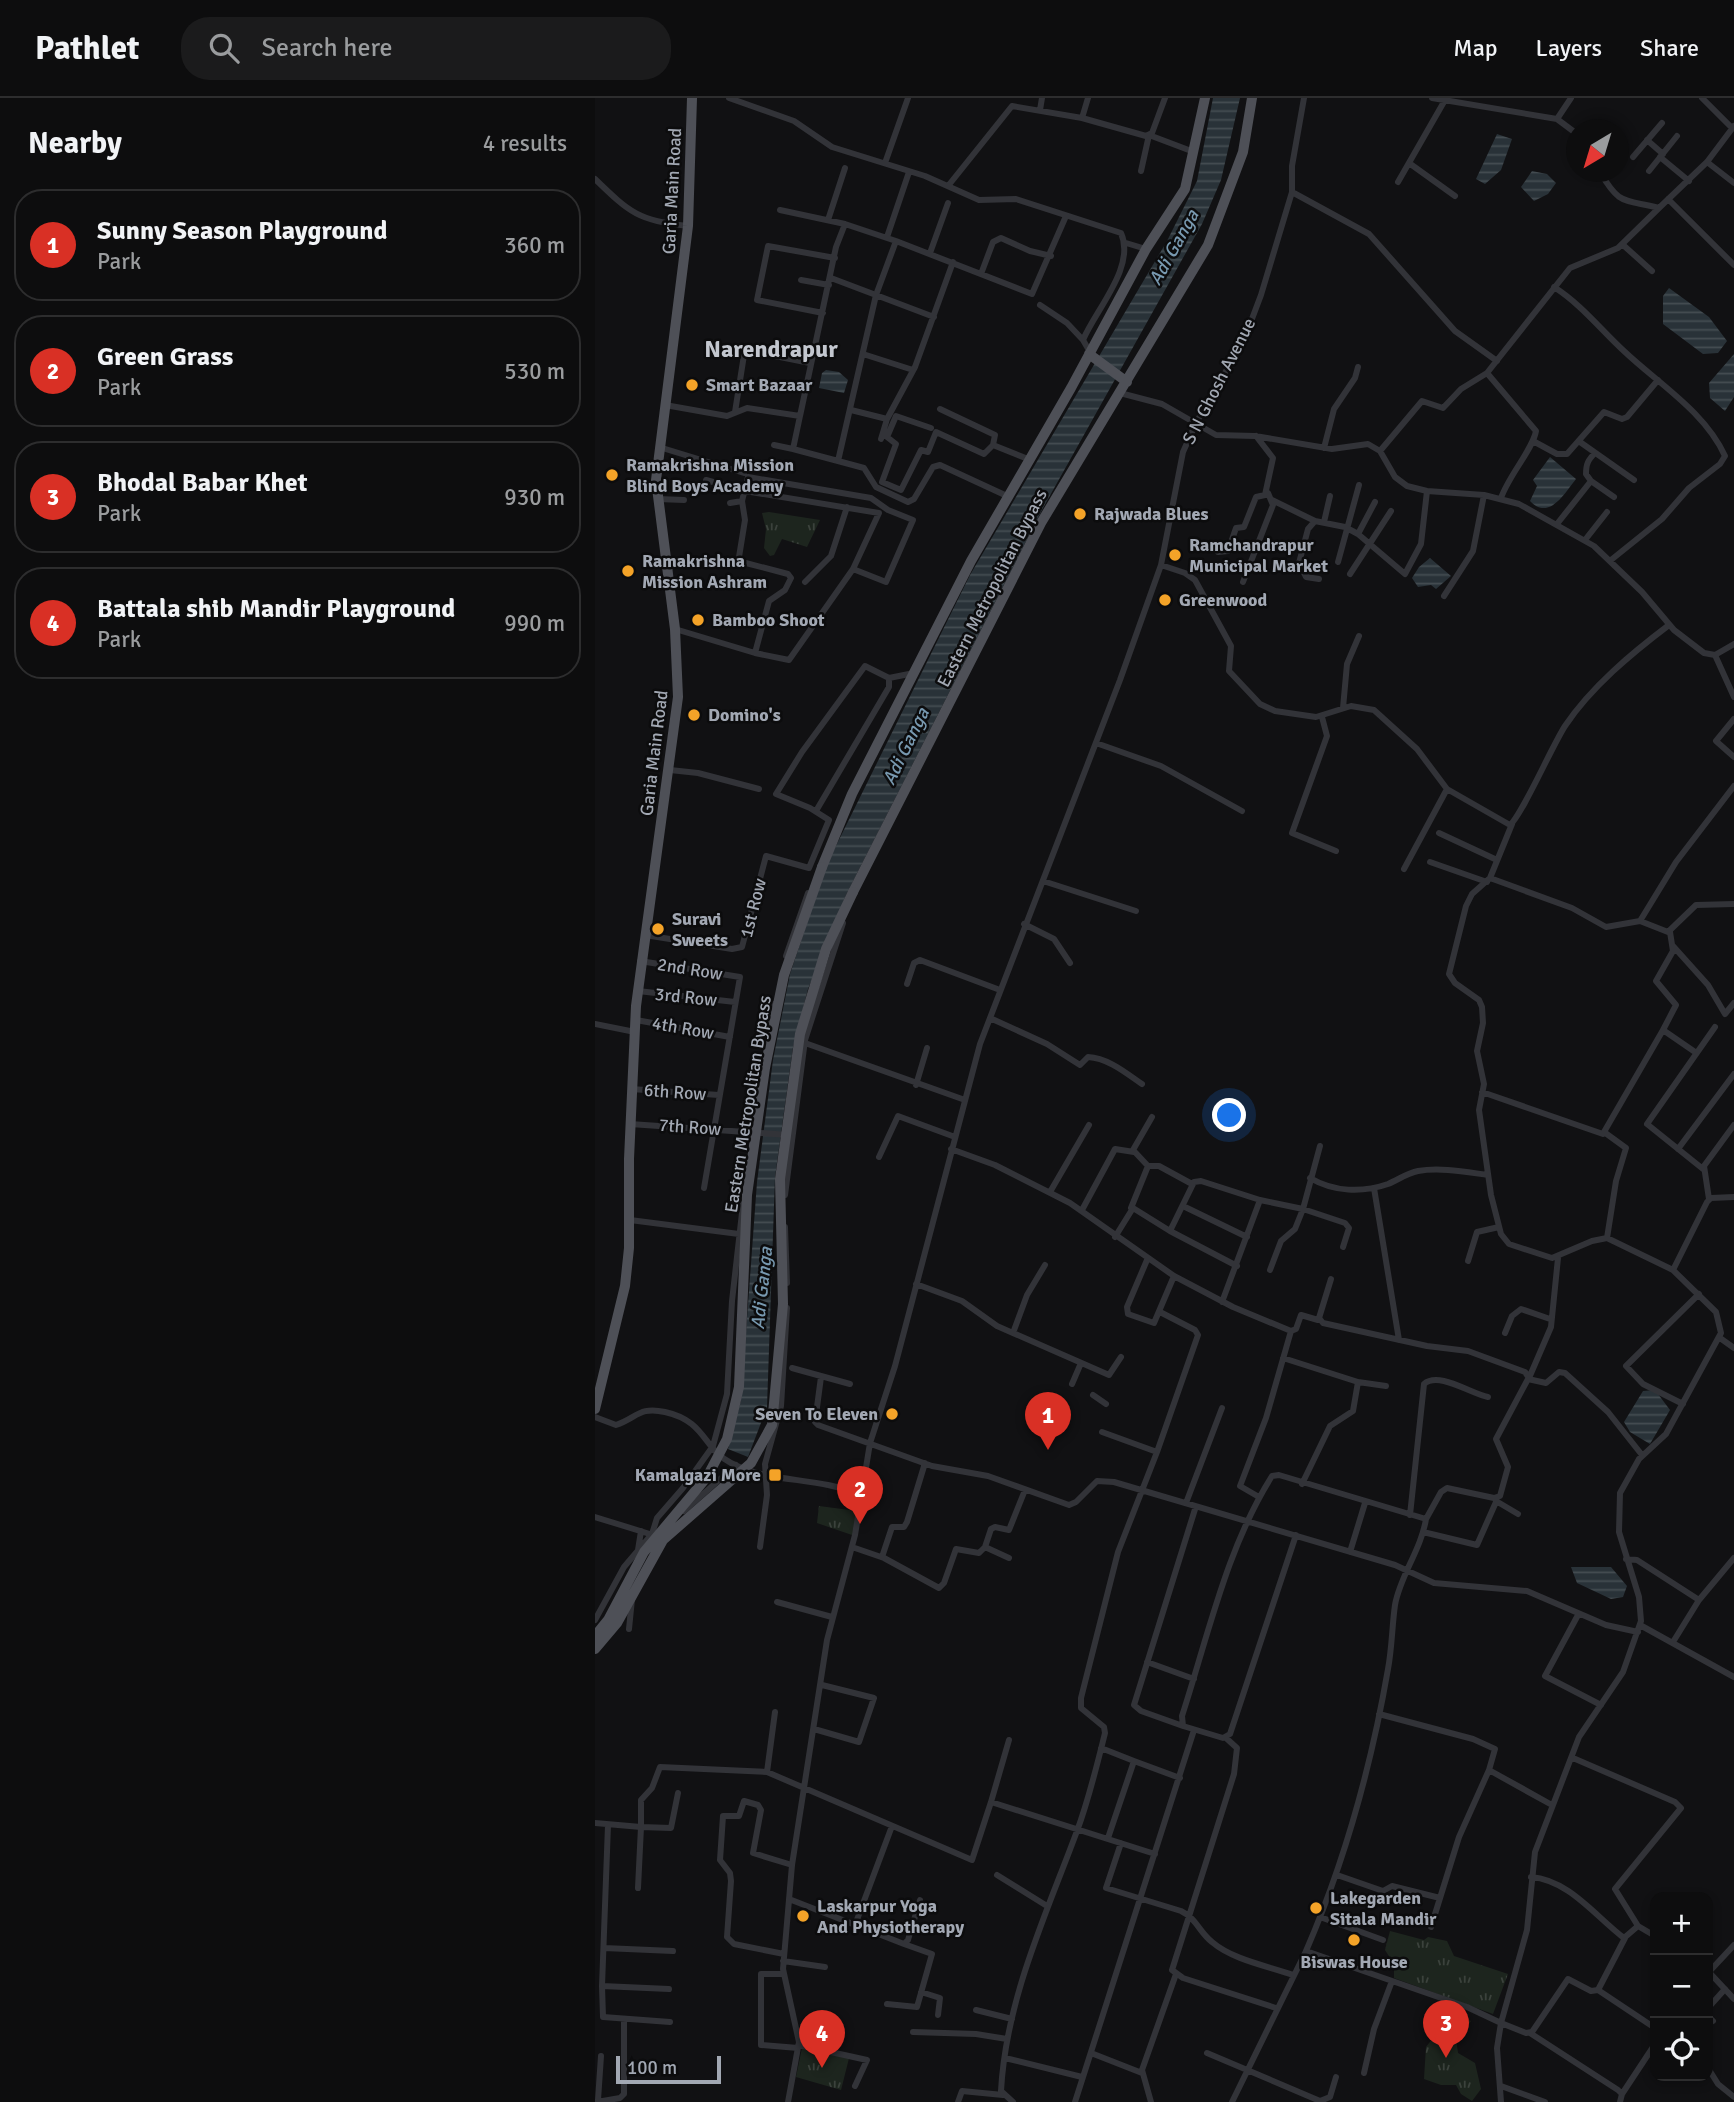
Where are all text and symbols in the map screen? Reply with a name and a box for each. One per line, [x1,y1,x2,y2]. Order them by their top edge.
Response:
search box [181,17,671,80]
text: Pathlet [35,28,139,69]
icon: search [205,29,243,67]
text: Search here [261,32,393,64]
text: Map [1453,33,1498,63]
text: Layers [1536,33,1602,63]
text: Share [1640,33,1699,63]
north arrow [1566,119,1629,182]
text: Nearby [28,125,122,162]
street label: Garia Main Road [658,127,686,255]
text: 4 results [483,129,567,158]
water label: Adi Ganga [1143,204,1205,289]
text: Sunny Season Playground [97,215,387,247]
text: 1 [47,231,59,260]
text: 360 m [504,231,565,260]
text: Park [97,247,141,276]
street label: S N Ghosh Avenue [1178,314,1260,448]
district label: Narendrapur [704,334,838,364]
text: Green Grass [97,341,233,373]
text: 2 [47,357,59,386]
text: 530 m [504,357,565,386]
text: Park [97,373,141,402]
place label: Smart Bazaar [706,374,813,396]
marker: Smart Bazaar [684,377,700,393]
place label: Ramakrishna Mission Blind Boys Academy [626,454,794,497]
text: Bhodal Babar Khet [97,467,307,499]
marker: Ramakrishna Mission Blind Boys Academy [604,467,620,483]
text: 3 [47,483,59,512]
text: 930 m [504,483,565,512]
street label: Eastern Metropolitan Bypass [932,485,1052,691]
text: Park [97,499,141,528]
place label: Rajwada Blues [1094,503,1208,525]
marker: Rajwada Blues [1072,506,1088,522]
place label: Ramchandrapur Municipal Market [1189,534,1328,577]
marker: Ramchandrapur Municipal Market [1167,547,1183,563]
place label: Ramakrishna Mission Ashram [642,550,767,593]
marker: Ramakrishna Mission Ashram [620,563,636,579]
place label: Greenwood [1179,589,1268,611]
marker: Greenwood [1157,592,1173,608]
text: Battala shib Mandir Playground [97,593,455,625]
text: 4 [47,609,59,638]
text: 990 m [504,609,565,638]
place label: Bamboo Shoot [712,609,825,631]
marker: Bamboo Shoot [690,612,706,628]
text: Park [97,625,141,654]
street label: Garia Main Road [635,689,673,817]
water label: Adi Ganga [877,703,935,789]
place label: Domino's [708,704,781,726]
marker: Domino's [686,707,702,723]
street label: 1st Row [735,876,771,940]
place label: Suravi Sweets [672,908,728,951]
marker: Suravi Sweets [650,921,666,937]
street label: 2nd Row [656,953,724,985]
street label: 3rd Row [654,983,718,1011]
street label: Eastern Metropolitan Bypass [720,994,776,1214]
street label: 4th Row [650,1012,716,1044]
street label: 6th Row [643,1079,707,1105]
your location [1212,1098,1246,1132]
street label: 7th Row [658,1114,722,1140]
water label: Adi Ganga [746,1244,778,1330]
pin: 1 [1025,1392,1071,1450]
place label: Seven To Eleven [755,1403,878,1425]
marker: Seven To Eleven [884,1406,900,1422]
place label: Kamalgazi More [635,1464,761,1486]
pin: 2 [837,1466,883,1524]
marker: Kamalgazi More [767,1467,783,1483]
place label: Lakegarden Sitala Mandir [1330,1887,1437,1930]
map controls [1650,1892,1713,2081]
button: + [1650,1892,1713,1955]
place label: Laskarpur Yoga And Physiotherapy [817,1895,964,1938]
marker: Lakegarden Sitala Mandir [1308,1900,1324,1916]
marker: Laskarpur Yoga And Physiotherapy [795,1908,811,1924]
marker: Biswas House [1346,1932,1362,1948]
place label: Biswas House [1300,1951,1408,1973]
button: − [1650,1955,1713,2018]
pin: 3 [1423,2000,1469,2058]
pin: 4 [799,2010,845,2068]
button: locate [1650,2018,1713,2081]
scale bar [616,2053,721,2085]
text: 100 m [627,2056,677,2080]

